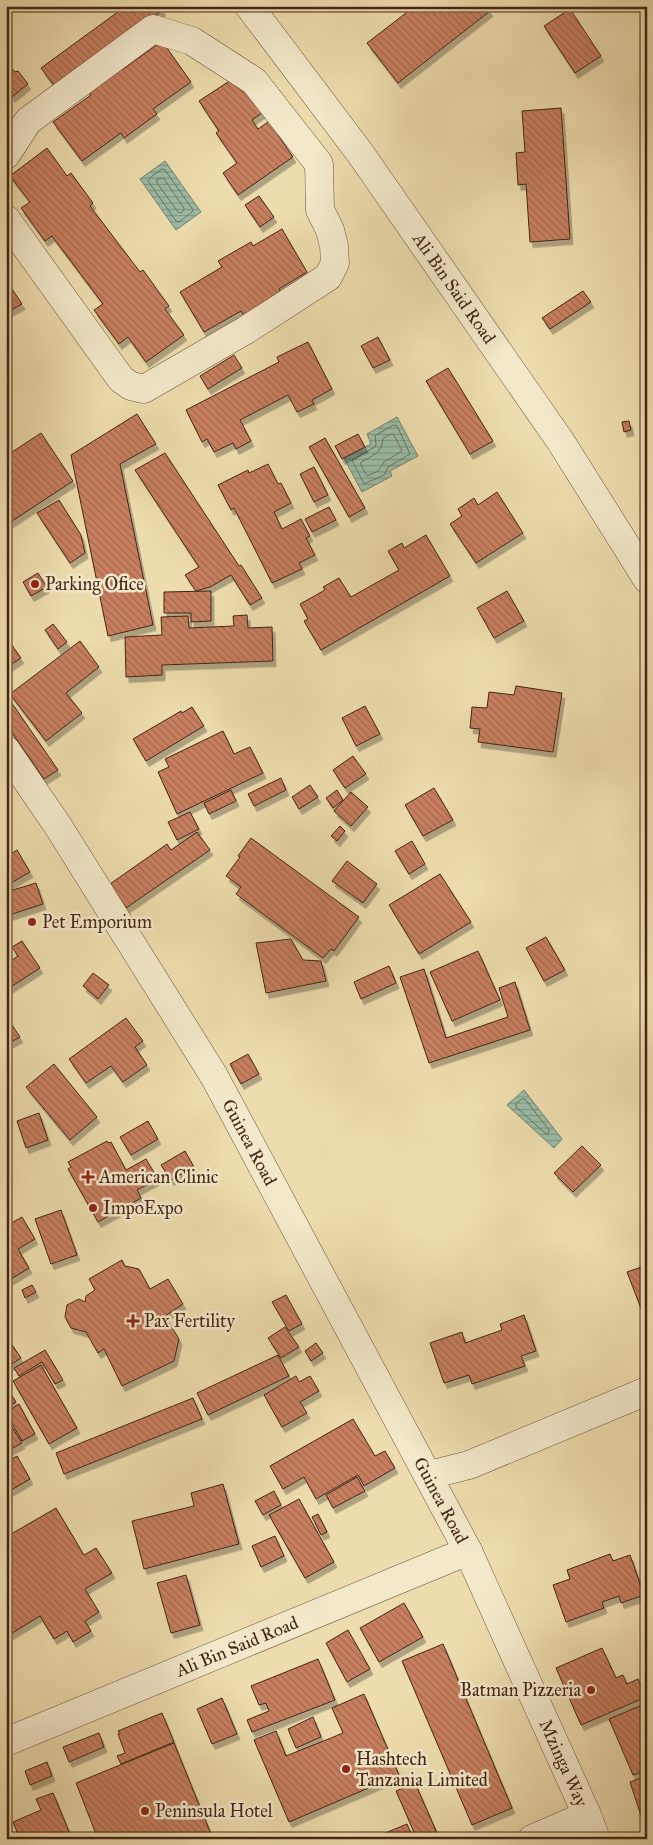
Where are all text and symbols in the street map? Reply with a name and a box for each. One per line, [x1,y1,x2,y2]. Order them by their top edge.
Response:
street label: Ali Bin Said Road [407,228,500,348]
place label: Parking Ofice [45,573,144,596]
marker: Parking Ofice [29,578,41,590]
place label: Pet Emporium [42,911,152,933]
marker: Pet Emporium [26,916,38,928]
street label: Guinea Road [217,1095,282,1189]
place label: American Clinic [98,1166,219,1188]
marker: American Clinic [81,1170,95,1184]
place label: ImpoExpo [103,1197,183,1219]
marker: ImpoExpo [87,1202,99,1214]
place label: Pax Fertility [144,1310,235,1332]
marker: Pax Fertility [126,1314,140,1328]
street label: Guinea Road [409,1453,473,1547]
street label: Ali Bin Said Road [172,1611,302,1682]
place label: Batman Pizzeria [460,1679,581,1701]
marker: Batman Pizzeria [585,1684,597,1696]
street label: Mzinga Way [534,1716,593,1811]
place label: Hashtech Tanzania Limited [356,1748,488,1791]
marker: Hashtech Tanzania Limited [340,1763,352,1775]
place label: Peninsula Hotel [155,1800,273,1822]
marker: Peninsula Hotel [139,1805,151,1817]

